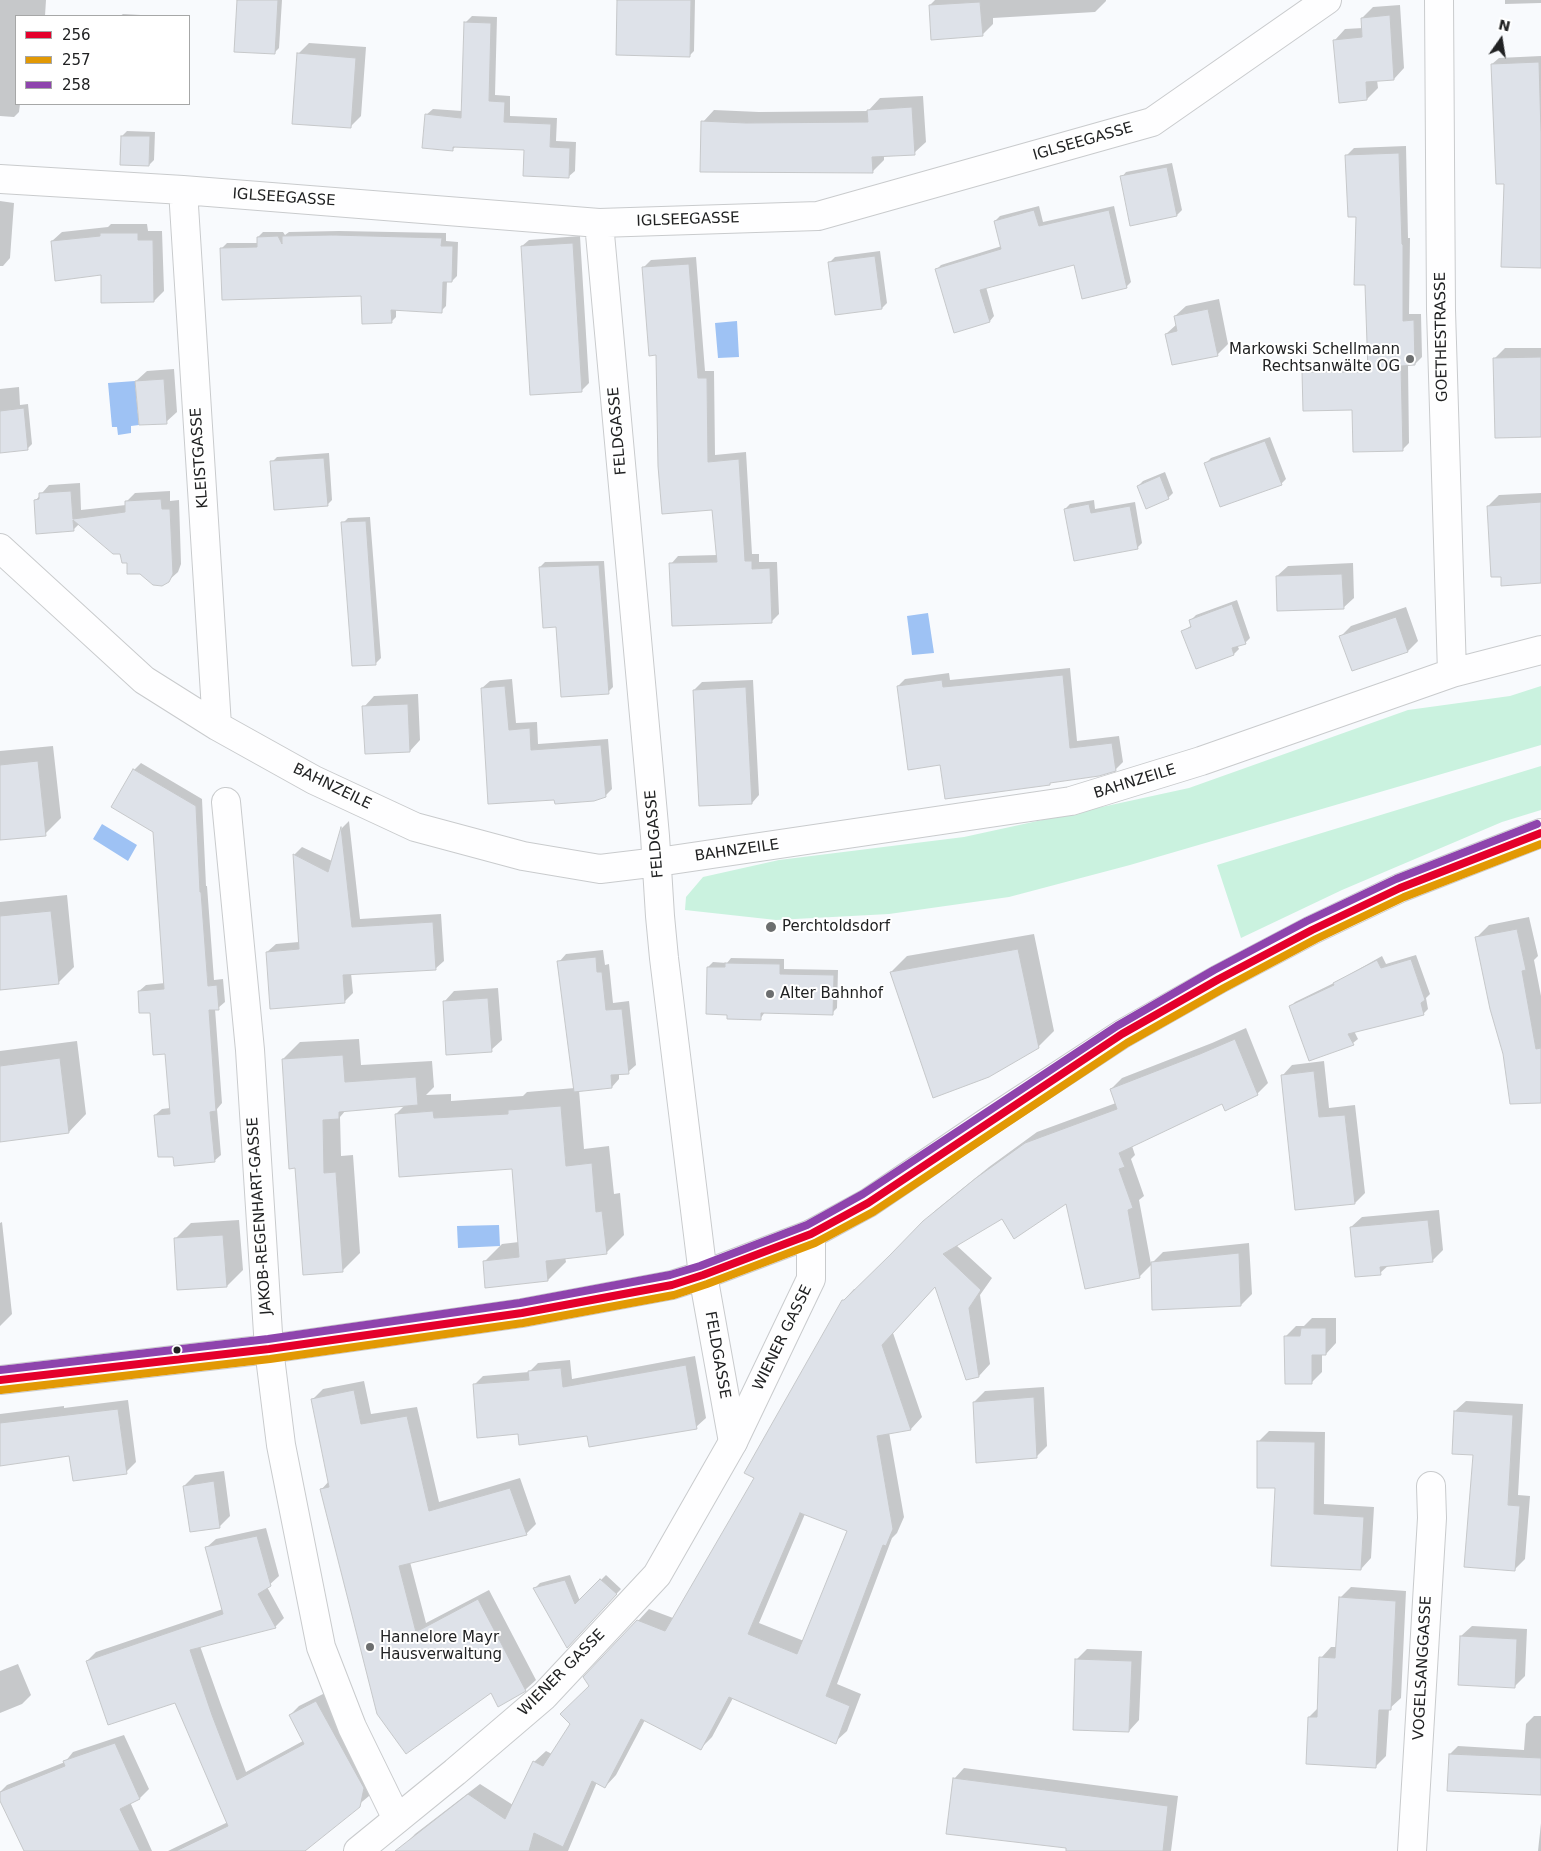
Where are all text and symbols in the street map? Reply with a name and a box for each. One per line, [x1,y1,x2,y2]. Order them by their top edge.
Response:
legend [15,15,190,105]
north arrow [1476,15,1526,65]
text: N [1497,16,1512,34]
text: 256 [62,26,91,44]
text: 257 [62,51,91,69]
text: 258 [62,76,91,94]
street label: IGLSEEGASSE [1031,119,1135,165]
street label: IGLSEEGASSE [232,185,336,211]
street label: IGLSEEGASSE [636,209,740,231]
street label: GOETHESTRASSE [1432,272,1452,402]
place label: Markowski Schellmann Rechtsanwälte OG [1229,341,1400,376]
marker: Markowski Schellmann Rechtsanwälte OG [1404,353,1416,365]
street label: FELDGASSE [605,386,631,476]
street label: KLEISTGASSE [187,407,213,509]
street label: BAHNZEILE [290,760,374,814]
street label: BAHNZEILE [1092,761,1178,803]
street label: FELDGASSE [642,789,668,879]
street label: BAHNZEILE [694,836,780,866]
place label: Perchtoldsdorf [782,918,890,936]
marker: Perchtoldsdorf [764,920,778,934]
place label: Alter Bahnhof [780,985,883,1003]
marker: Alter Bahnhof [764,988,776,1000]
street label: JAKOB-REGENHART-GASSE [244,1117,276,1315]
street label: WIENER GASSE [750,1282,816,1394]
street label: FELDGASSE [700,1310,734,1400]
unlabelled marker [172,1345,182,1355]
street label: VOGELSANGGASSE [1410,1595,1436,1741]
street label: WIENER GASSE [515,1626,609,1720]
place label: Hannelore Mayr Hausverwaltung [380,1629,502,1664]
marker: Hannelore Mayr Hausverwaltung [364,1641,376,1653]

